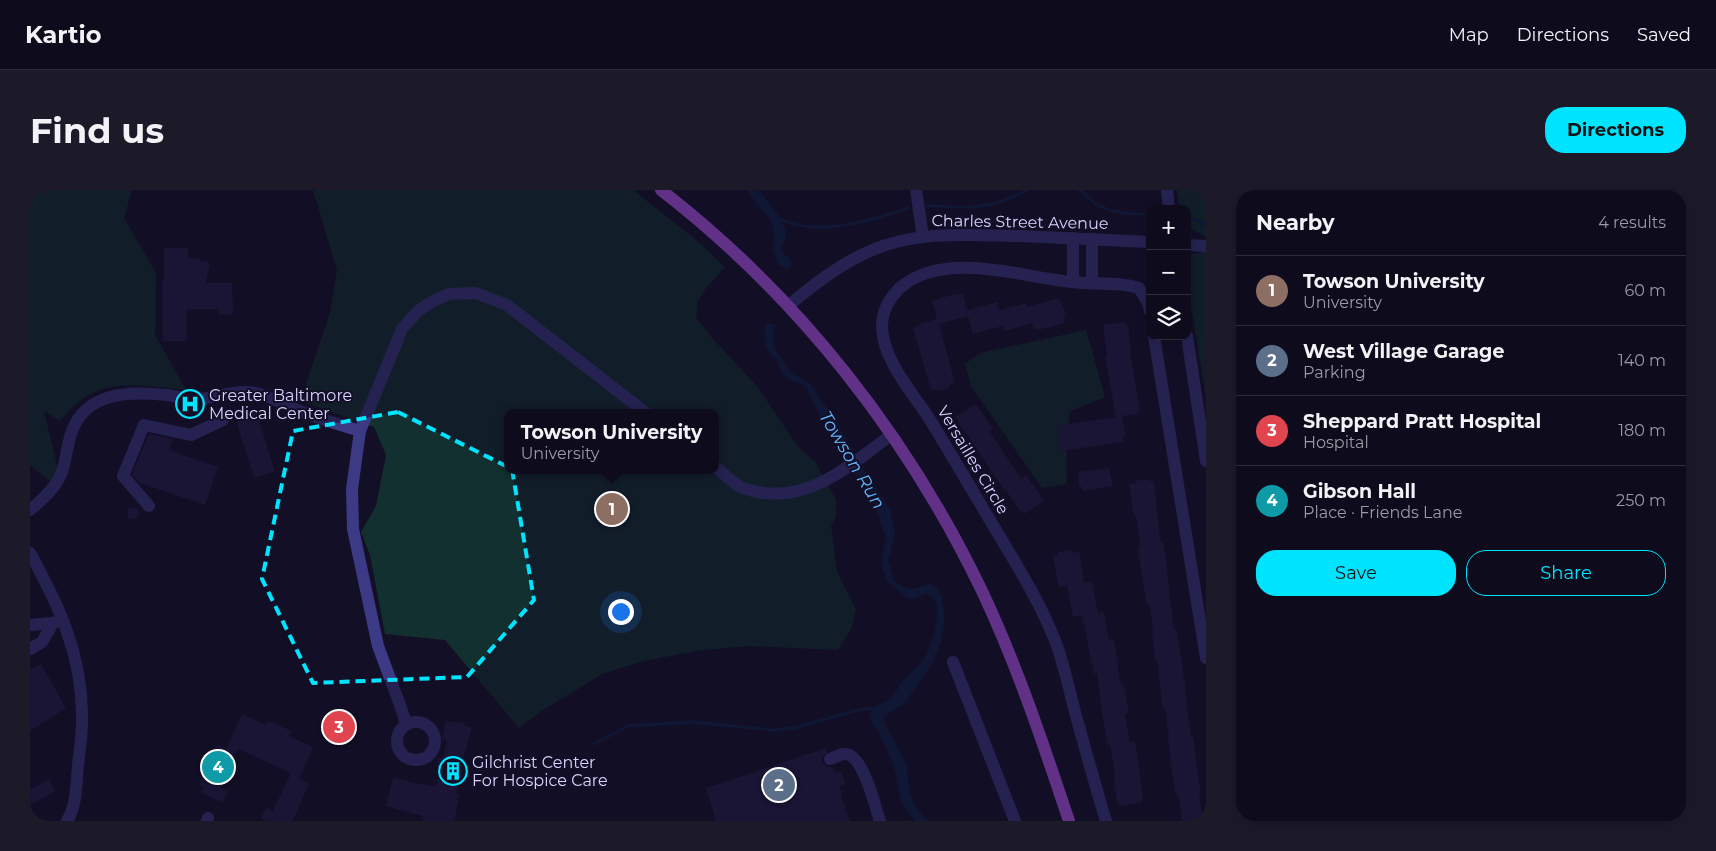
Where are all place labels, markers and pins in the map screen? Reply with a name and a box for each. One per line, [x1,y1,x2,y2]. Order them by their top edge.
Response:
place label: Greater Baltimore Medical Center [209,386,352,423]
hospital icon: Greater Baltimore Medical Center [175,389,205,419]
pin: 1 [596,490,628,528]
pin: 3 [323,708,355,746]
pin: 4 [202,748,234,786]
place label: Gilchrist Center For Hospice Care [472,753,608,790]
building icon: Gilchrist Center For Hospice Care [438,756,468,786]
pin: 2 [763,766,795,804]

